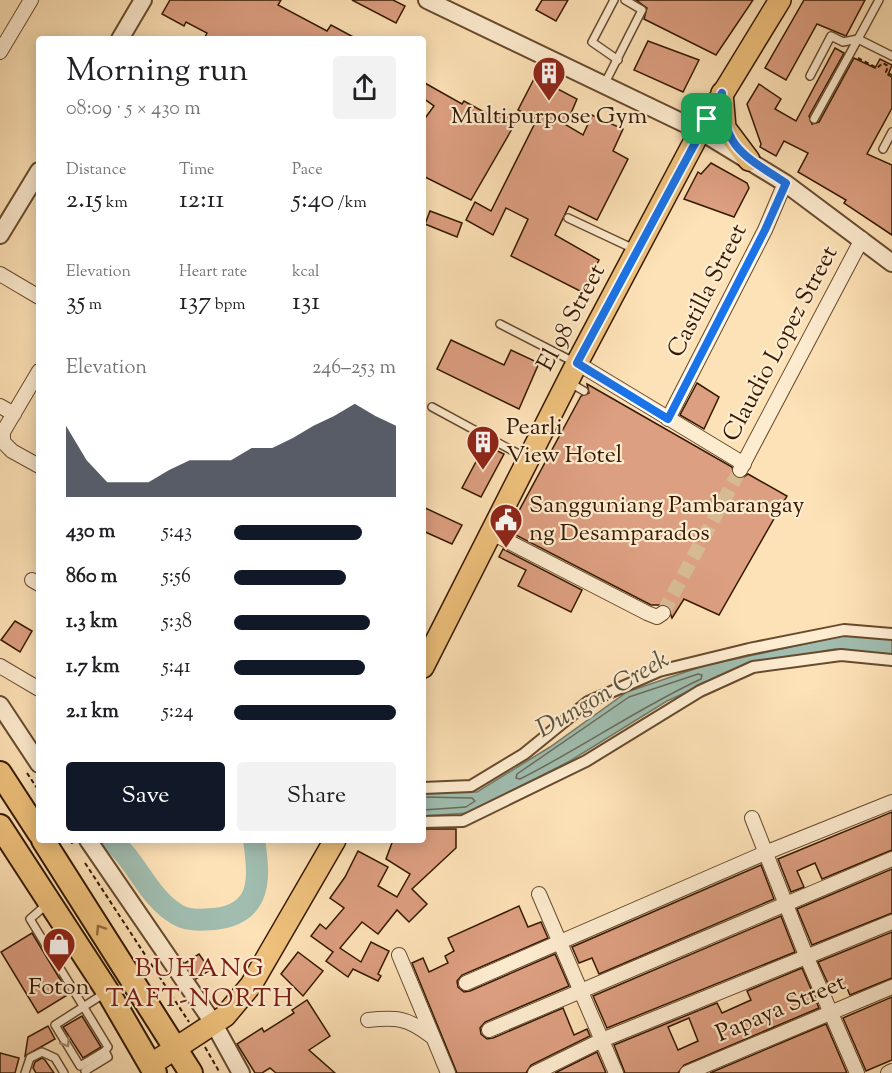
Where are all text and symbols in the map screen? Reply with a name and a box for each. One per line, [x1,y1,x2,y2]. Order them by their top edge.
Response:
text: Morning run [66,48,248,96]
building icon: Multipurpose Gym [531,55,567,102]
button: share [333,56,396,119]
pin [681,93,732,144]
text: 08:09 · 5 × 430 m [66,95,201,124]
place label: Multipurpose Gym [451,100,647,134]
icon: arrive [690,102,723,135]
text: Distance [66,159,126,182]
text: Time [179,159,215,182]
text: Pace [292,159,323,182]
text: 2.15 [66,182,102,219]
text: 12:11 [179,182,224,219]
text: 5:40 [292,182,334,219]
text: km [102,192,128,215]
text: /km [334,192,367,215]
street label: Castilla Street [660,218,756,364]
street label: Claudio Lopez Street [715,240,847,448]
street label: El 98 Street [530,258,614,378]
text: Elevation [66,261,131,284]
text: Heart rate [179,261,247,284]
text: kcal [292,261,320,284]
text: 35 [66,284,85,321]
text: 137 [179,284,211,321]
text: 131 [292,284,320,321]
text: m [85,294,102,317]
text: bpm [211,294,246,317]
text: Elevation [66,354,147,383]
text: 246–253 m [312,354,396,383]
place label: Pearli View Hotel [506,411,623,473]
building icon: Pearli View Hotel [465,424,501,471]
place label: Sangguniang Pambarangay ng Desamparados [529,489,804,551]
public building icon: Sangguniang Pambarangay ng Desamparados [488,502,524,549]
text: 430 m [66,518,115,547]
text: 5:43 [162,518,192,547]
text: 860 m [66,563,117,592]
text: 5:56 [162,563,191,592]
text: 1.3 km [66,608,118,637]
text: 5:38 [162,608,192,637]
water label: Dungon Creek [530,642,677,748]
text: 1.7 km [66,653,120,682]
text: 5:41 [162,653,191,682]
text: 2.1 km [66,698,119,727]
text: 5:24 [162,698,193,727]
button: Save [66,762,225,831]
button: Share [237,762,396,831]
one-way arrow [95,925,107,935]
shop icon: Foton [41,926,77,973]
district label: BUHANG TAFT-NORTH [105,951,295,1018]
street label: Papaya Street [711,966,851,1052]
place label: Foton [28,971,90,1005]
one-way arrow [58,1037,70,1047]

